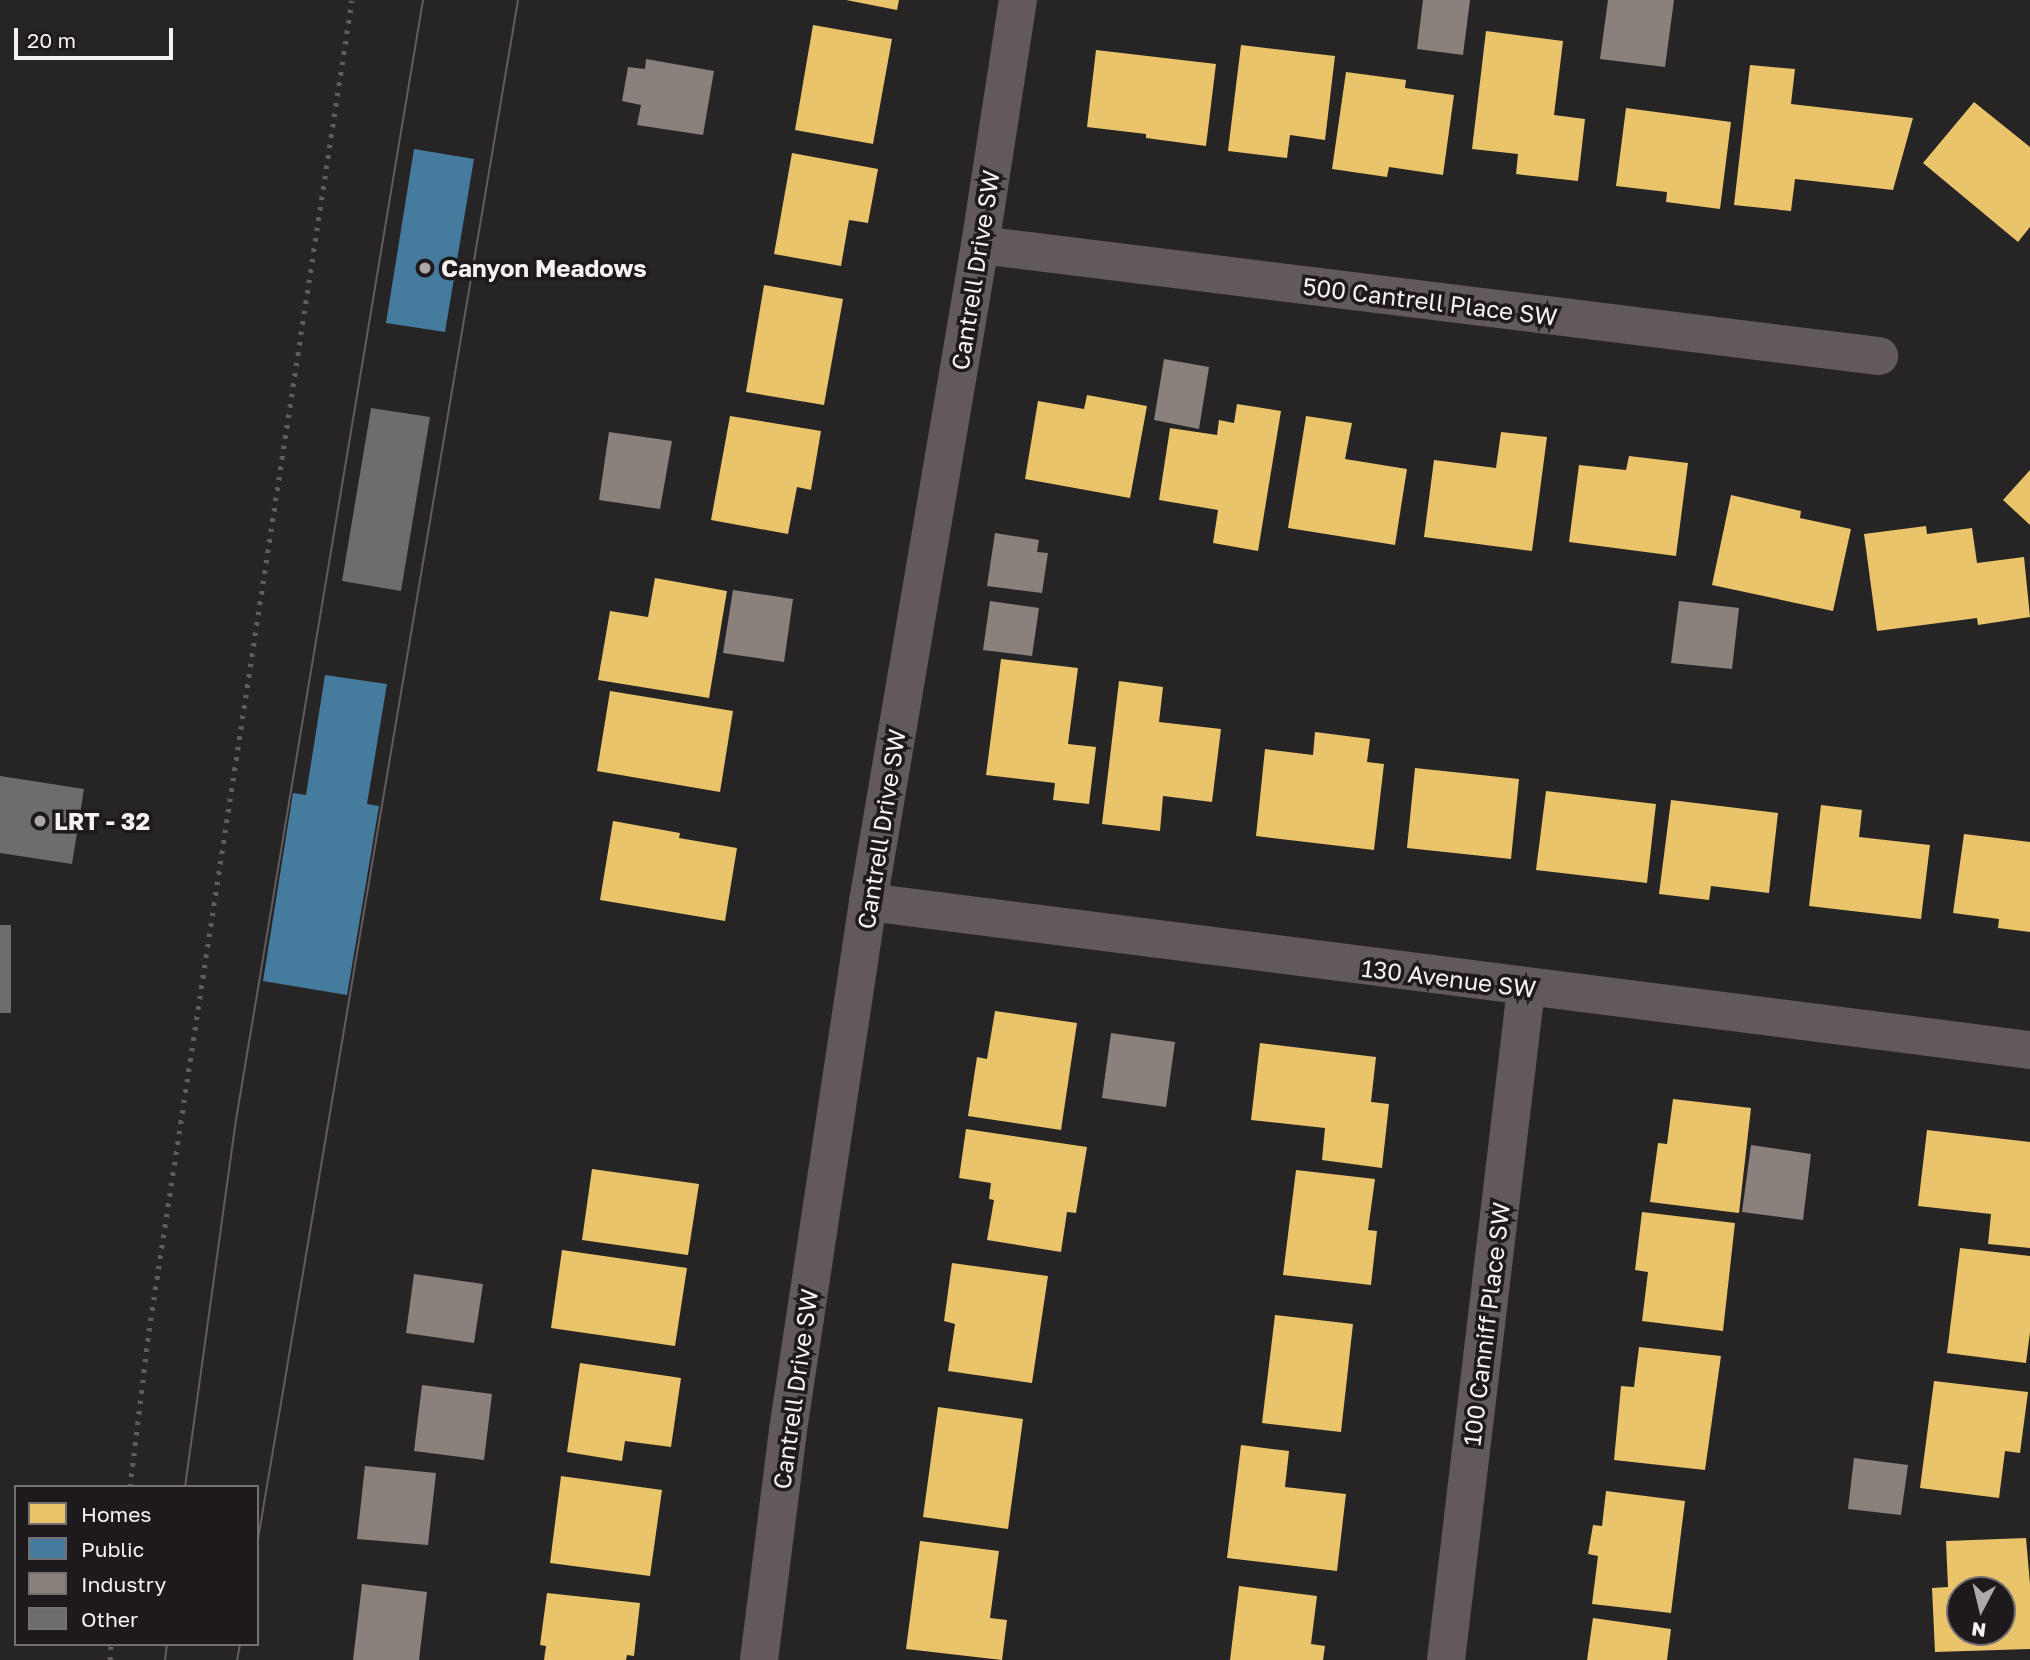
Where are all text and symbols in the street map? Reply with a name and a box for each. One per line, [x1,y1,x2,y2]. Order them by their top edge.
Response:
scale bar [18,14,177,58]
text: 20 m [27,27,76,53]
street label: Cantrell Drive SW [945,168,1005,372]
place label: Canyon Meadows [441,254,647,282]
marker: Canyon Meadows [415,258,435,278]
street label: 500 Cantrell Place SW [1301,271,1559,331]
street label: Cantrell Drive SW [851,727,911,931]
place label: LRT - 32 [54,807,150,835]
marker: LRT - 32 [32,813,48,829]
street label: 130 Avenue SW [1360,953,1538,1003]
street label: 100 Canniff Place SW [1457,1201,1515,1447]
street label: Cantrell Drive SW [767,1287,823,1491]
legend [14,1485,259,1646]
text: Homes [81,1501,151,1527]
text: Public [81,1536,144,1562]
text: Industry [81,1571,166,1597]
north arrow [1946,1576,2016,1646]
text: Other [81,1606,138,1632]
text: N [1970,1618,1987,1643]

